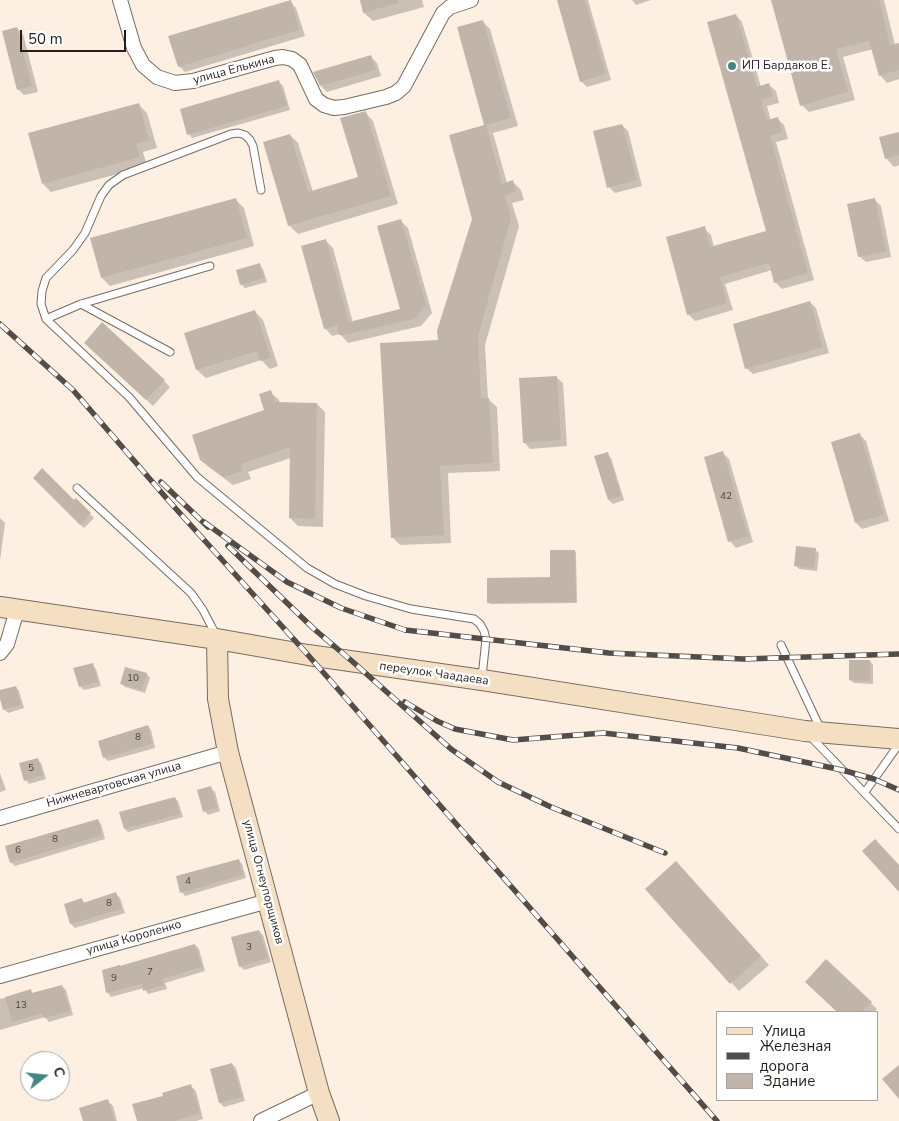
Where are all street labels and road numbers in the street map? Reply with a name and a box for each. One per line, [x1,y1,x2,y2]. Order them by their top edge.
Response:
street label: улица Елькина [192,52,276,88]
street label: переулок Чаадаева [378,659,490,689]
street label: Нижневартовская улица [45,759,183,811]
street label: улица Огнеупорщиков [239,818,287,946]
street label: улица Короленко [85,918,183,958]

